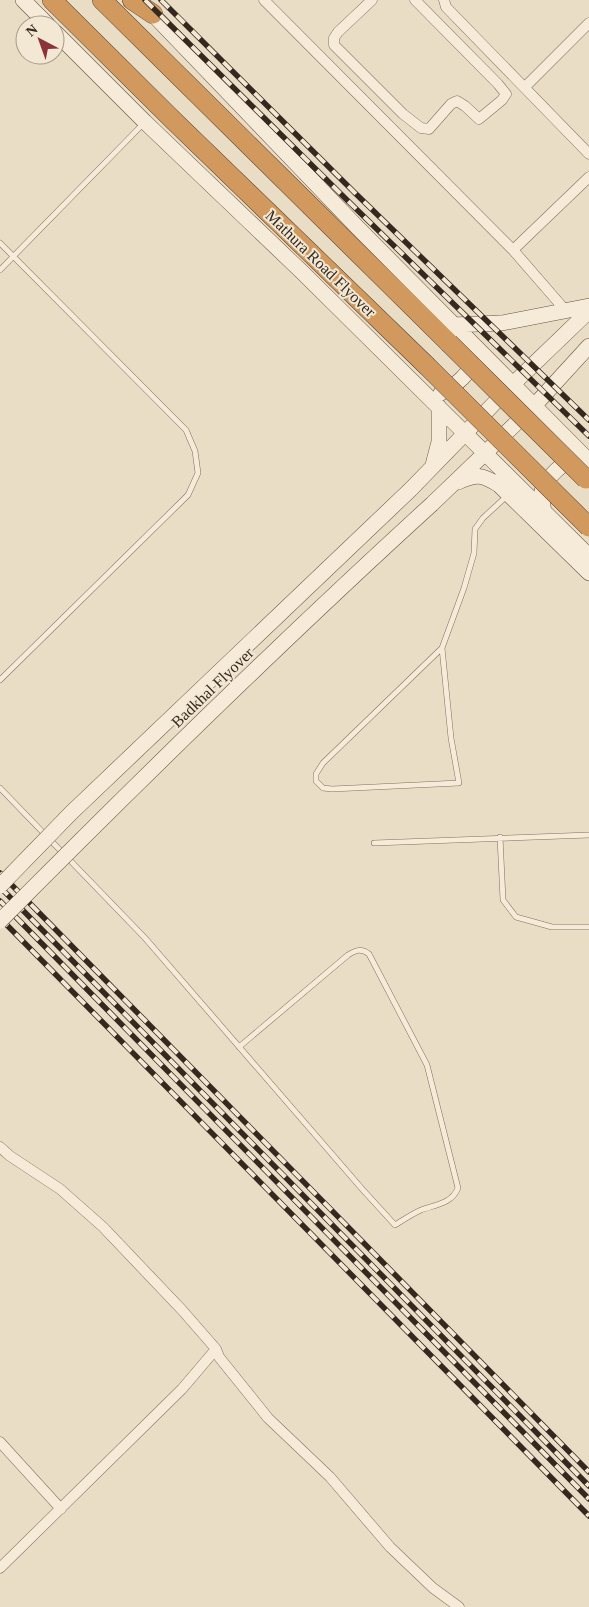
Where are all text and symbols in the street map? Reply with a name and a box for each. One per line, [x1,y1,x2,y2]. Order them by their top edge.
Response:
north arrow [15,15,65,65]
text: N [23,22,41,40]
street label: Mathura Road Flyover [262,207,379,321]
street label: Badkhal Flyover [168,644,258,731]

